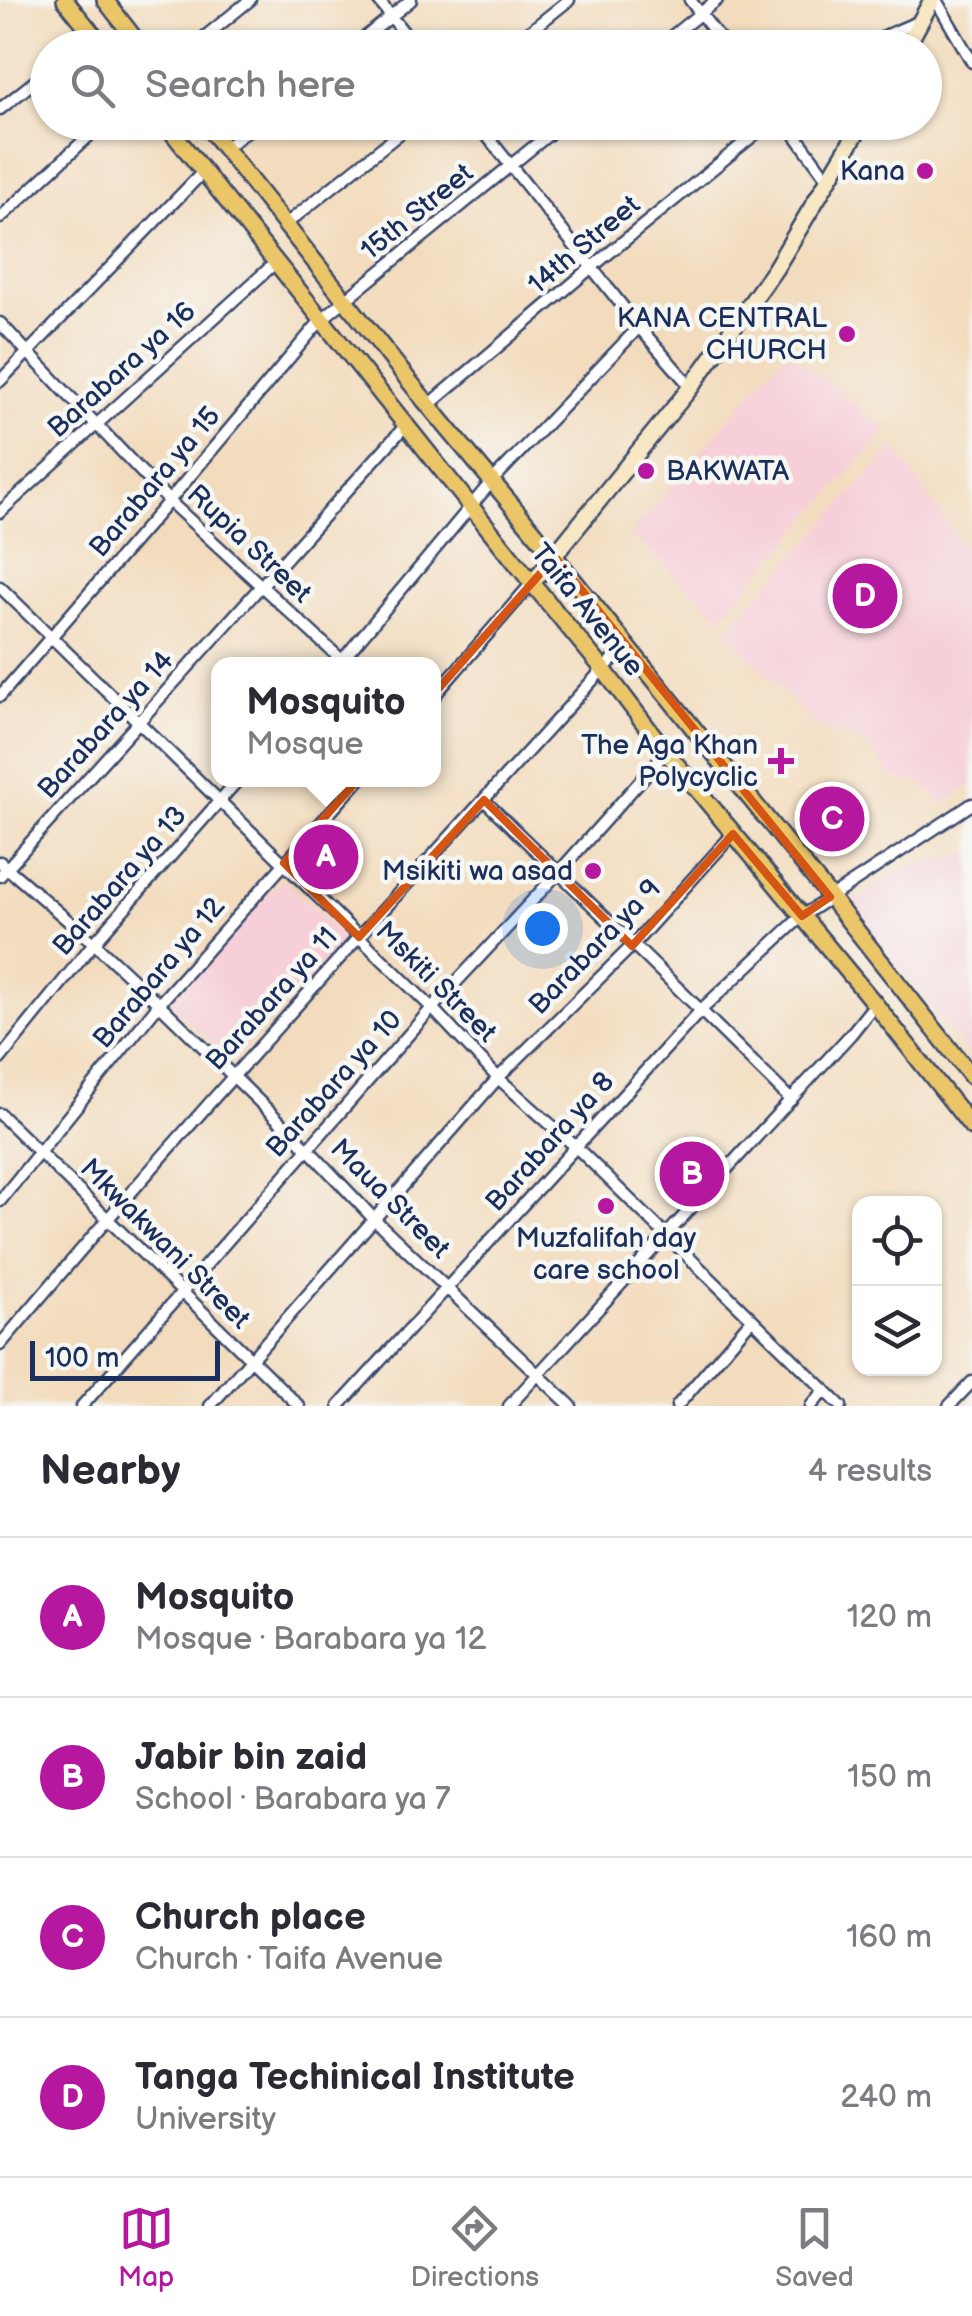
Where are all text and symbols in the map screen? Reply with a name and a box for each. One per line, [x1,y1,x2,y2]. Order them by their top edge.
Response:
search box [30,30,942,140]
icon: search [65,58,120,113]
text: Search here [145,63,356,108]
place label: Kana [840,155,905,188]
street label: 15th Street [354,156,480,267]
marker: Kana [914,160,936,182]
street label: 14th Street [521,188,647,301]
street label: Barabara ya 16 [41,295,203,445]
place label: KANA CENTRAL CHURCH [617,302,827,367]
marker: KANA CENTRAL CHURCH [836,323,858,345]
street label: Barabara ya 15 [83,400,227,564]
place label: BAKWATA [666,455,790,488]
marker: BAKWATA [635,460,657,482]
street label: Rupia Street [180,478,318,610]
street label: Taifa Avenue [523,537,651,683]
pin: D [832,558,898,634]
street label: Barabara ya 14 [31,644,181,806]
popup [211,657,441,787]
text: Mosquito [246,680,406,725]
text: Mosque [246,725,363,764]
place label: The Aga Khan Polycyclic [581,729,758,794]
marker: The Aga Khan Polycyclic [768,748,794,774]
pin: C [800,782,864,856]
street label: Barabara ya 13 [46,799,194,963]
pin: A [294,820,358,894]
place label: Msikiti wa asad [382,855,573,888]
marker: Msikiti wa asad [582,860,604,882]
street label: Barabara ya 9 [522,872,668,1022]
street label: Barabara ya 12 [86,891,232,1055]
your location [517,903,568,954]
street label: Mskiti Street [369,915,504,1050]
street label: Barabara ya 11 [199,921,345,1077]
street label: Barabara ya 10 [259,1004,409,1164]
street label: Barabara ya 8 [479,1066,621,1218]
street label: Maua Street [323,1132,457,1266]
pin: B [660,1136,724,1212]
street label: Mkwakwani Street [73,1152,257,1336]
marker: Muzfalifah day care school [595,1195,617,1217]
map controls [852,1196,942,1376]
button: locate [852,1196,942,1286]
place label: Muzfalifah day care school [516,1222,697,1287]
button: layers [852,1286,942,1376]
scale bar [30,1336,220,1380]
text: 100 m [45,1342,119,1375]
text: Nearby [40,1446,180,1497]
text: 4 results [808,1452,932,1491]
text: Mosquito [135,1575,294,1620]
text: A [63,1598,82,1637]
text: 120 m [847,1598,932,1637]
text: Mosque · Barabara ya 12 [135,1620,486,1659]
text: Jabir bin zaid [135,1735,367,1780]
text: B [61,1758,84,1797]
text: 150 m [847,1758,932,1797]
text: School · Barabara ya 7 [135,1780,450,1819]
text: Church place [135,1895,366,1940]
text: C [61,1918,84,1957]
text: 160 m [846,1918,932,1957]
text: Church · Taifa Avenue [135,1940,443,1979]
text: Tanga Techinical Institute [135,2055,575,2100]
text: D [61,2078,84,2117]
text: 240 m [840,2078,932,2117]
text: University [135,2100,276,2139]
tab: Map [118,2201,174,2294]
tab: Directions [410,2201,539,2294]
tab: Saved [775,2201,854,2294]

